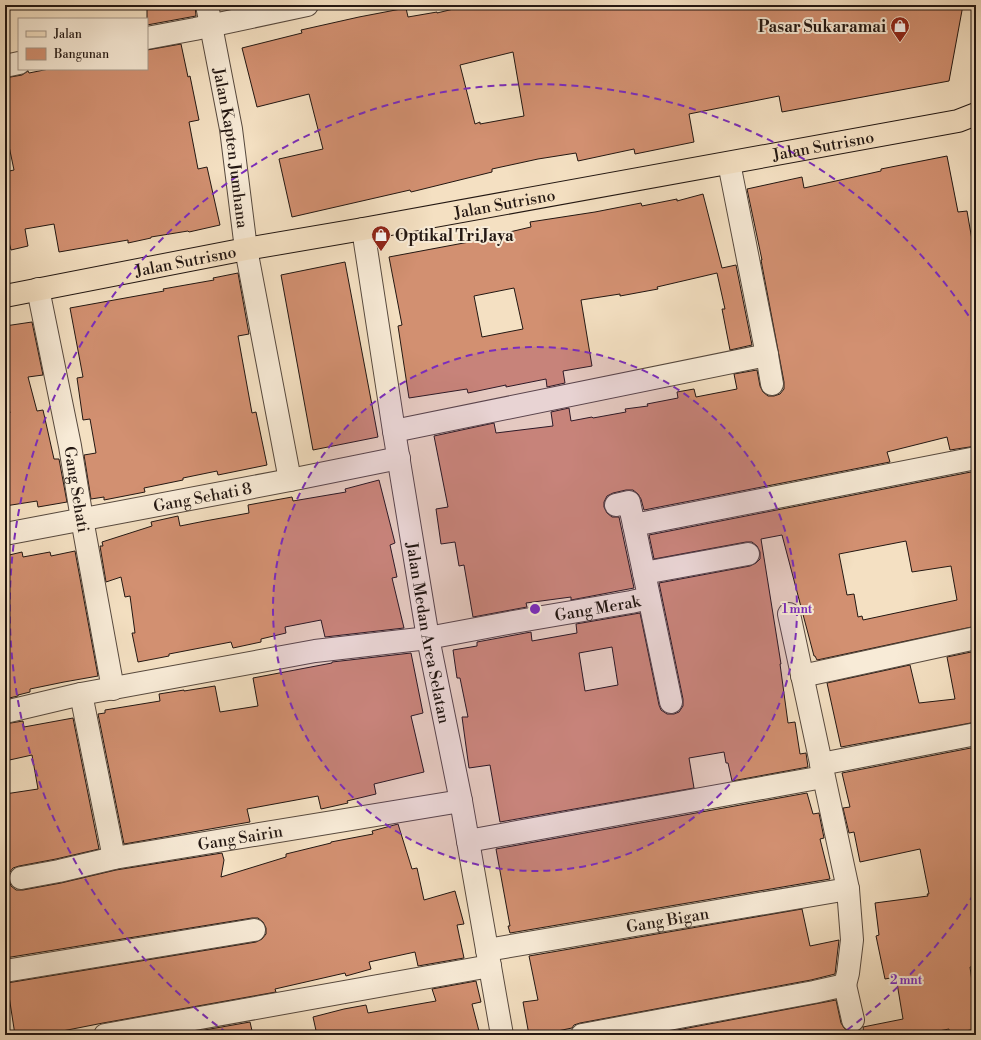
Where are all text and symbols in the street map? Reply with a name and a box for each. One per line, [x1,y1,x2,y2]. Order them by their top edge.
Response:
shop icon: Pasar Sukaramai [889,15,911,43]
place label: Pasar Sukaramai [758,17,886,37]
legend [18,18,148,70]
text: Jalan [53,27,82,42]
text: Bangunan [53,47,109,62]
street label: Jalan Kapten Jumhana [208,65,252,230]
street label: Jalan Sutrisno [770,127,876,166]
street label: Jalan Sutrisno [451,185,557,223]
shop icon: Optikal Tri Jaya [370,224,392,252]
place label: Optikal Tri Jaya [395,226,514,246]
street label: Jalan Sutrisno [133,242,238,282]
street label: Gang Sehati [59,445,93,534]
street label: Gang Sehati 8 [152,478,254,517]
street label: Jalan Medan Area Selatan [401,540,454,726]
street label: Gang Merak [553,591,644,626]
centre of rings [528,602,542,616]
text: 1 mnt [782,602,813,617]
street label: Gang Sairin [196,821,285,855]
street label: Gang Bigan [625,904,711,937]
text: 2 mnt [890,973,923,988]

